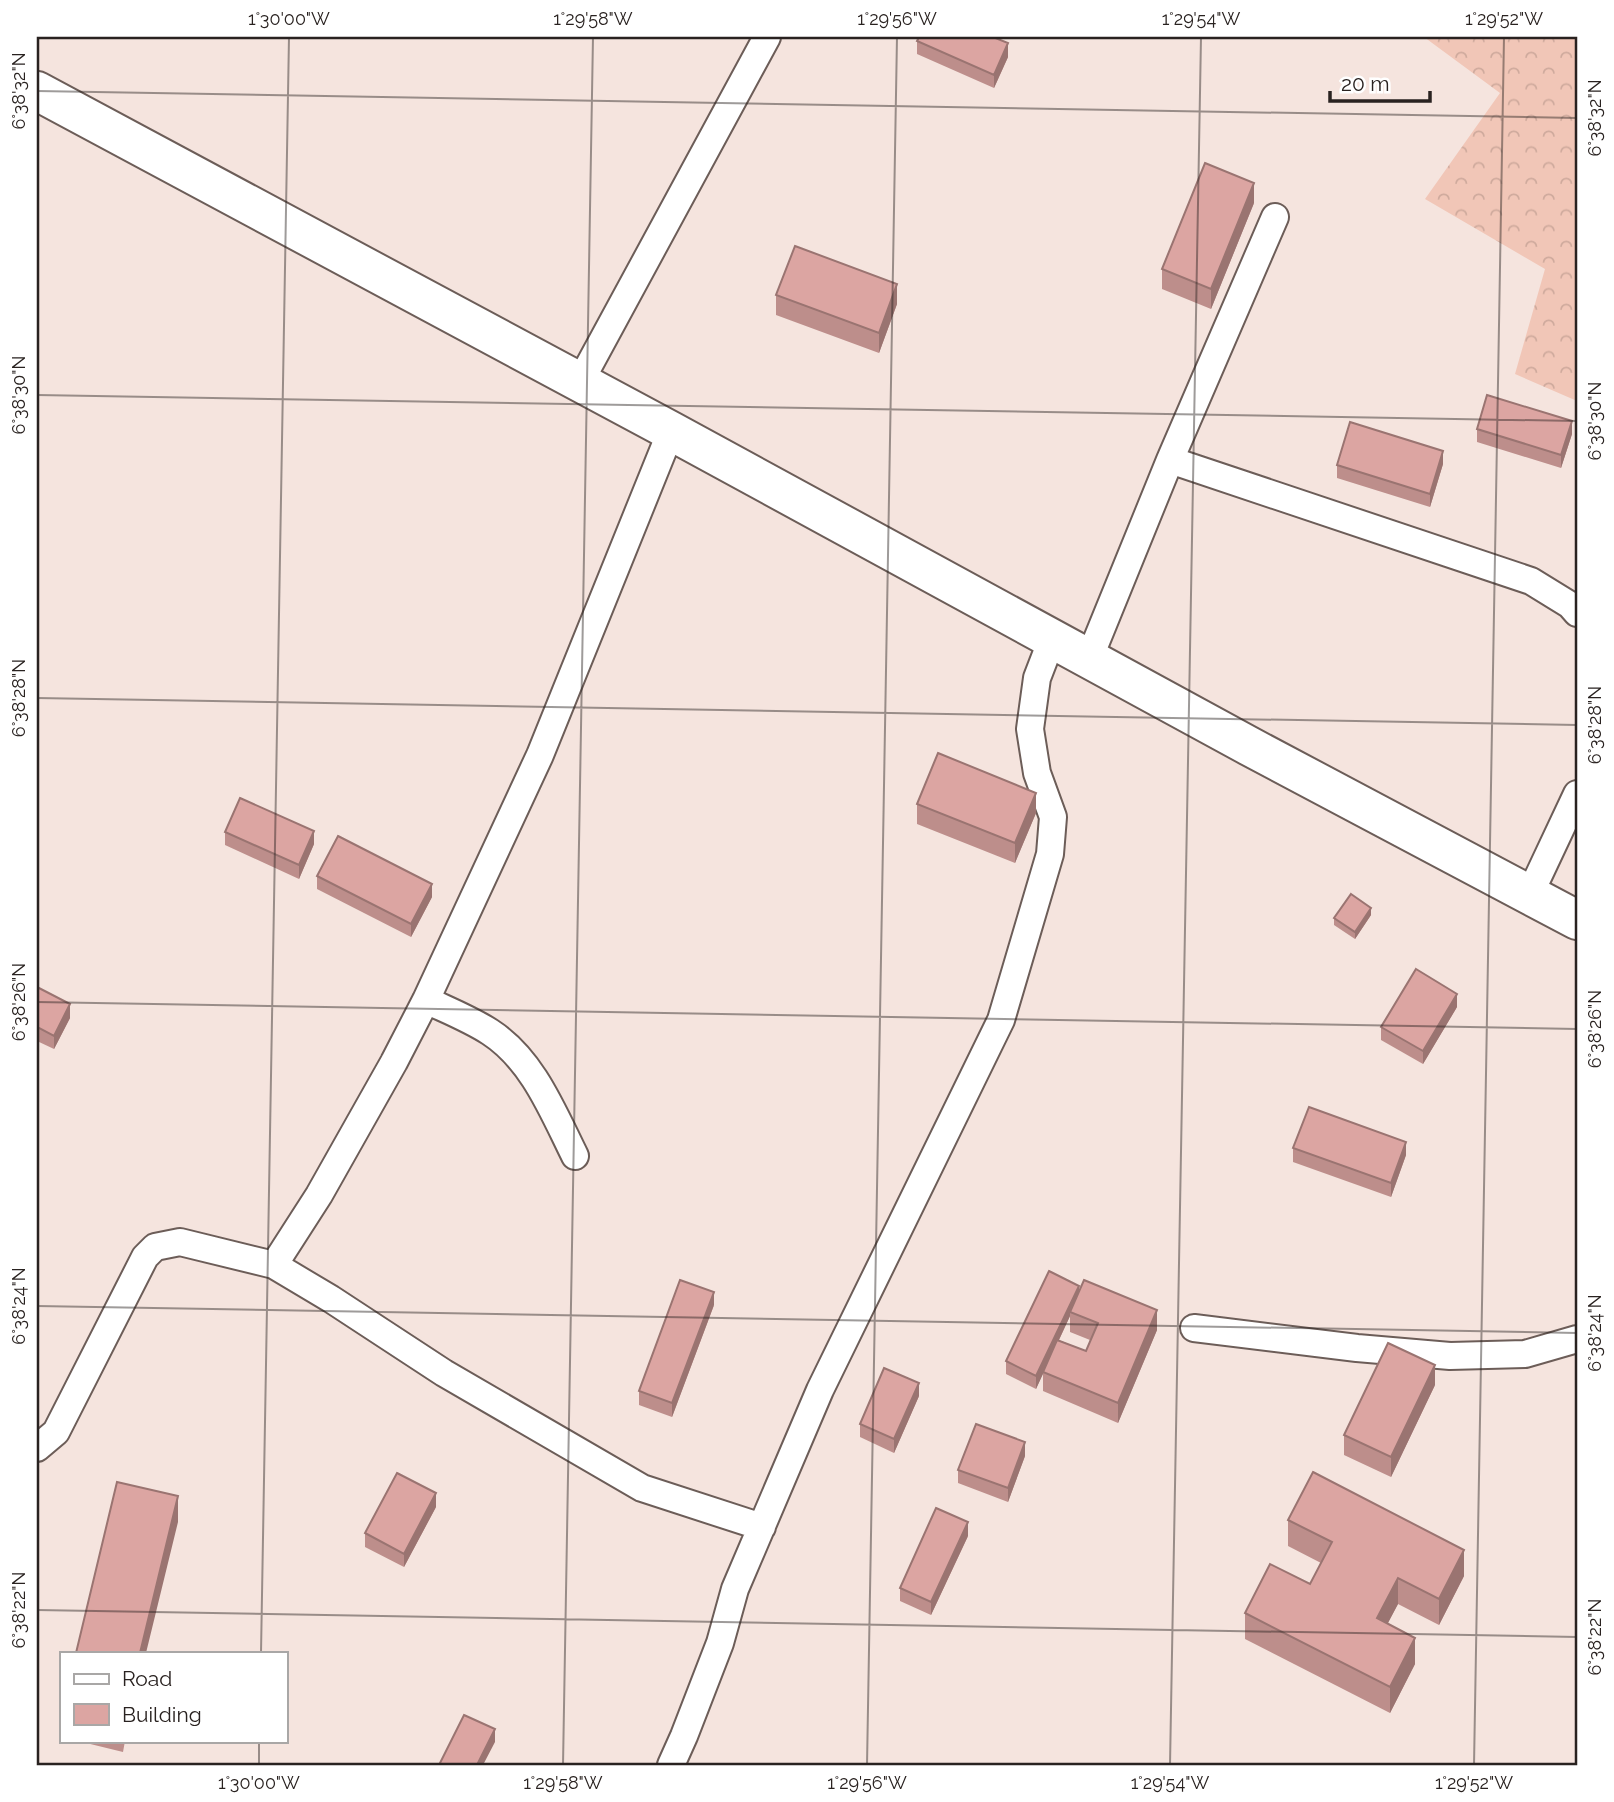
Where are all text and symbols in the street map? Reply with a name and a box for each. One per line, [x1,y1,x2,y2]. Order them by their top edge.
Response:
text: 1°30'00"W [248,8,330,29]
text: 1°29'58"W [553,8,633,29]
text: 1°29'56"W [857,8,937,29]
text: 1°29'54"W [1162,8,1240,29]
text: 1°29'52"W [1465,8,1543,29]
text: 6°38'32"N [8,52,29,130]
scale bar [1330,60,1430,104]
text: 20 m [1341,71,1389,96]
text: 6°38'32"N [1584,79,1605,157]
text: 6°38'30"N [8,356,29,434]
text: 6°38'30"N [1584,382,1605,460]
text: 6°38'28"N [8,659,29,737]
text: 6°38'28"N [1584,686,1605,764]
text: 6°38'26"N [8,963,29,1041]
text: 6°38'26"N [1584,990,1605,1068]
text: 6°38'24"N [8,1267,29,1345]
text: 6°38'24"N [1584,1294,1605,1372]
text: 6°38'22"N [8,1571,29,1649]
text: 6°38'22"N [1584,1598,1605,1676]
legend [60,1652,287,1742]
text: Road [122,1666,172,1691]
text: Building [122,1702,202,1727]
text: 1°30'00"W [218,1772,300,1793]
text: 1°29'58"W [523,1772,603,1793]
text: 1°29'56"W [827,1772,907,1793]
text: 1°29'54"W [1131,1772,1209,1793]
text: 1°29'52"W [1435,1772,1513,1793]

